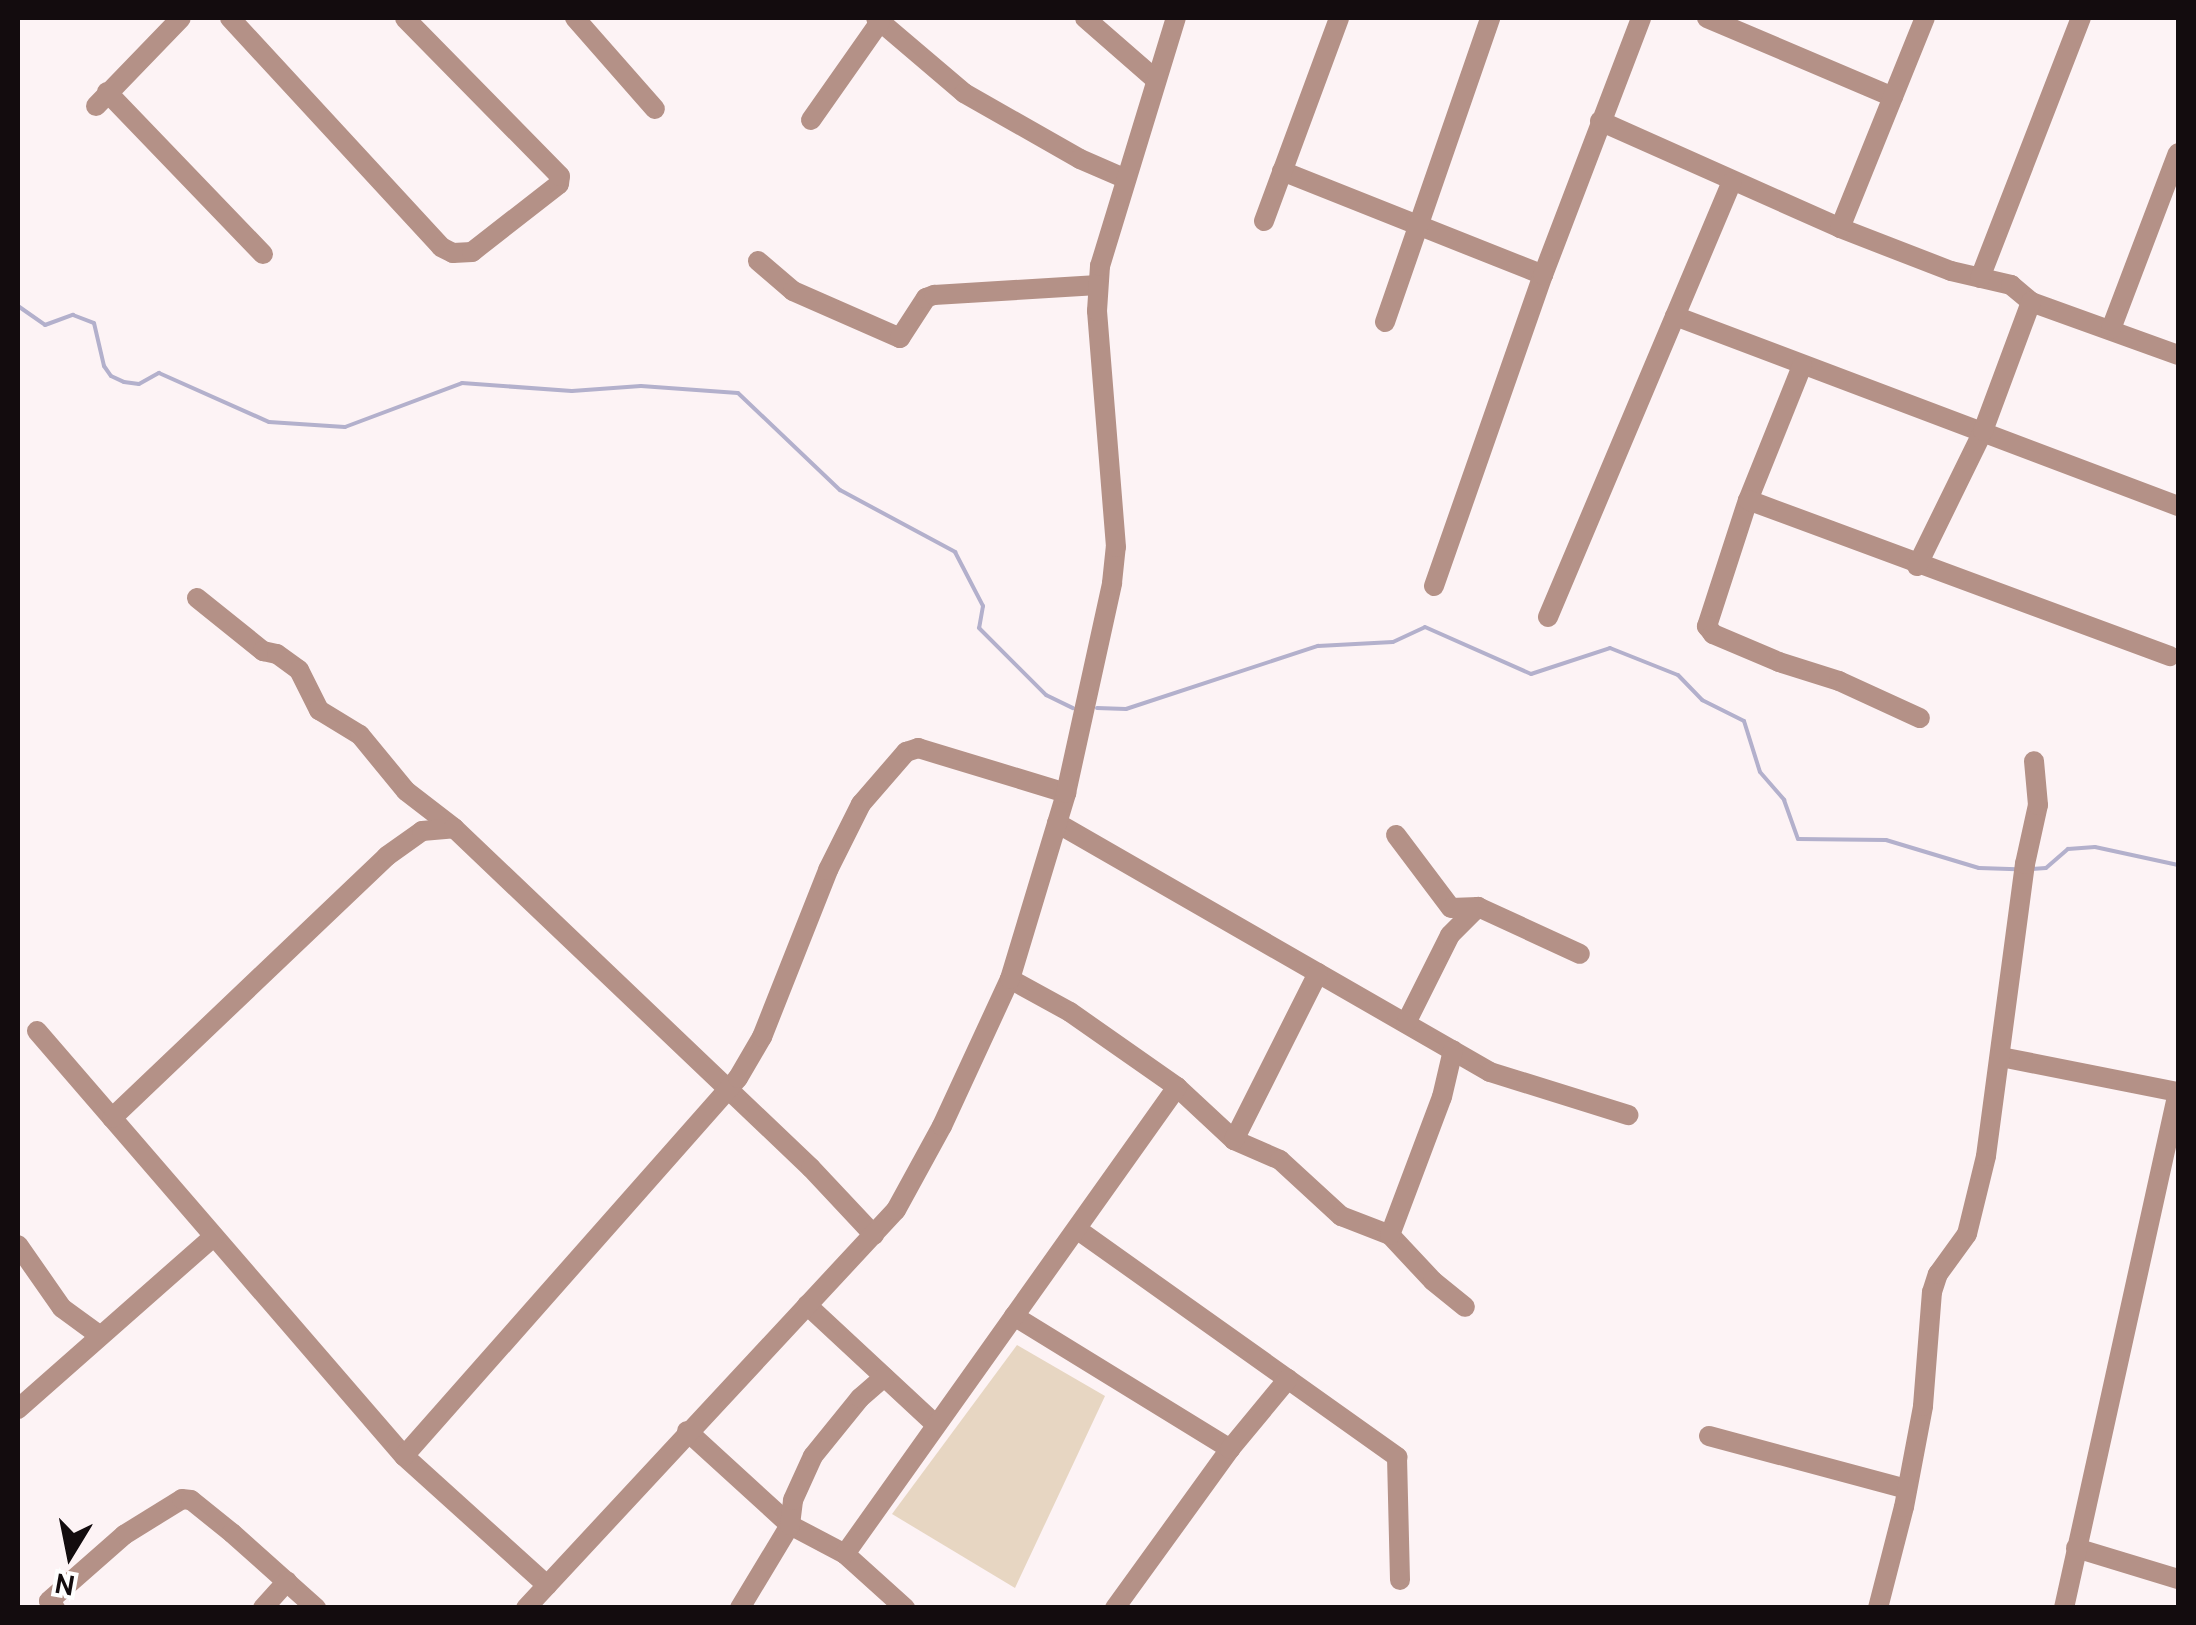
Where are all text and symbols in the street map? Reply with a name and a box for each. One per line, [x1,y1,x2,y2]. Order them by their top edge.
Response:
north arrow [20,1505,120,1605]
text: N [52,1566,77,1603]

